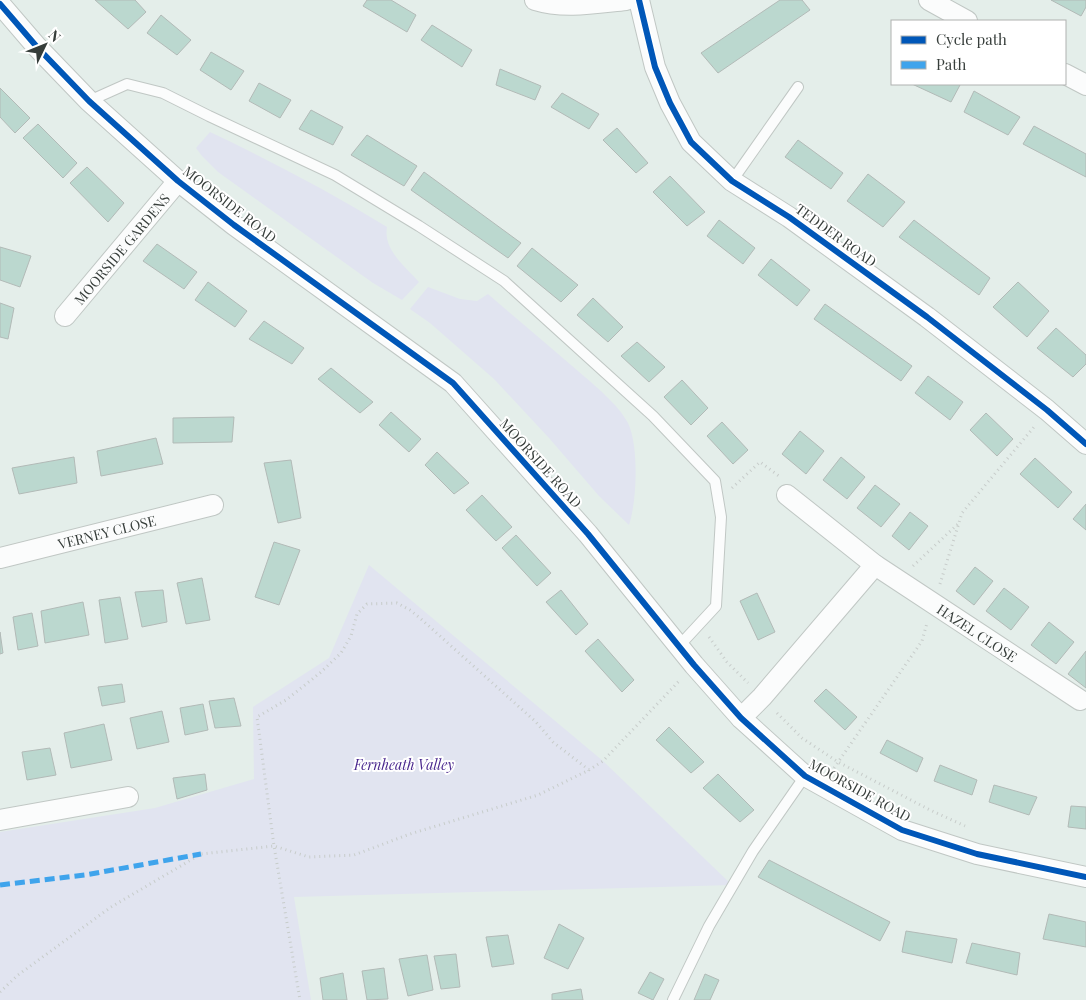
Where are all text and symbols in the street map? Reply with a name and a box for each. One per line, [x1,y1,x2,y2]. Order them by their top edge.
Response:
north arrow [20,20,70,70]
legend [891,20,1066,85]
text: N [44,26,65,46]
text: Cycle path [936,29,1007,49]
text: Path [936,54,966,74]
street label: MOORSIDE ROAD [179,161,281,247]
street label: MOORSIDE GARDENS [69,189,174,308]
street label: TEDDER ROAD [792,199,880,271]
street label: MOORSIDE ROAD [496,414,586,512]
street label: VERNEY CLOSE [55,510,158,553]
street label: HAZEL CLOSE [934,599,1021,666]
street label: MOORSIDE ROAD [806,754,914,826]
park label: Fernheath Valley [353,755,454,774]

